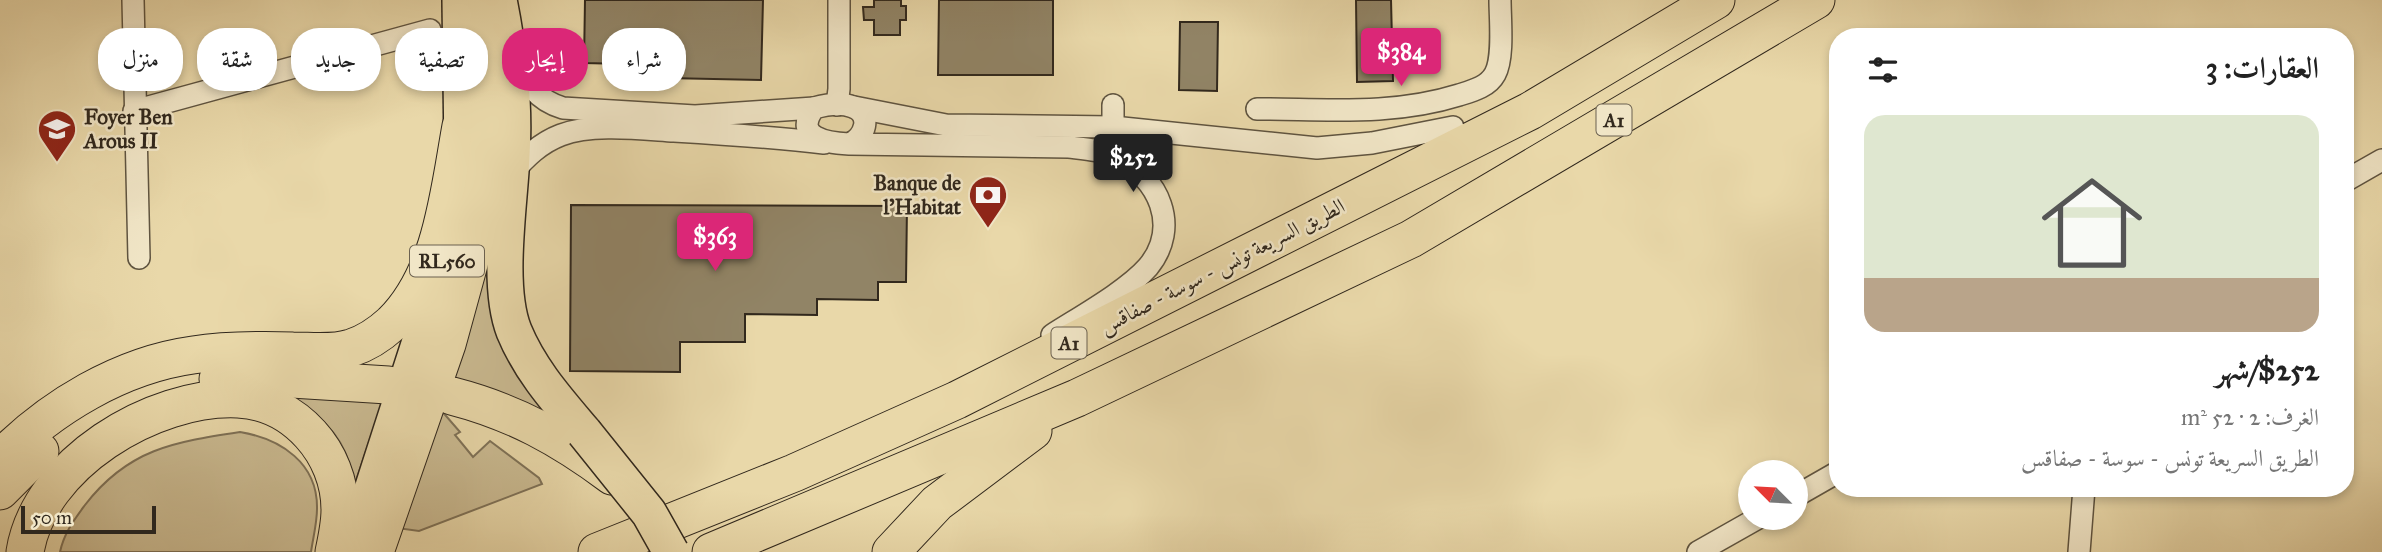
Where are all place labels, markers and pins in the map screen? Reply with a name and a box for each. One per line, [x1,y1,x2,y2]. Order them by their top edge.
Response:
pin: $384 [1360,28,1442,88]
place label: Foyer Ben Arous II [82,104,173,154]
school or university icon: Foyer Ben Arous II [36,108,78,163]
pin: $252 [1092,134,1174,194]
place label: Banque de l'Habitat [873,170,962,220]
bank icon: Banque de l'Habitat [967,174,1009,229]
pin: $363 [674,214,756,273]

